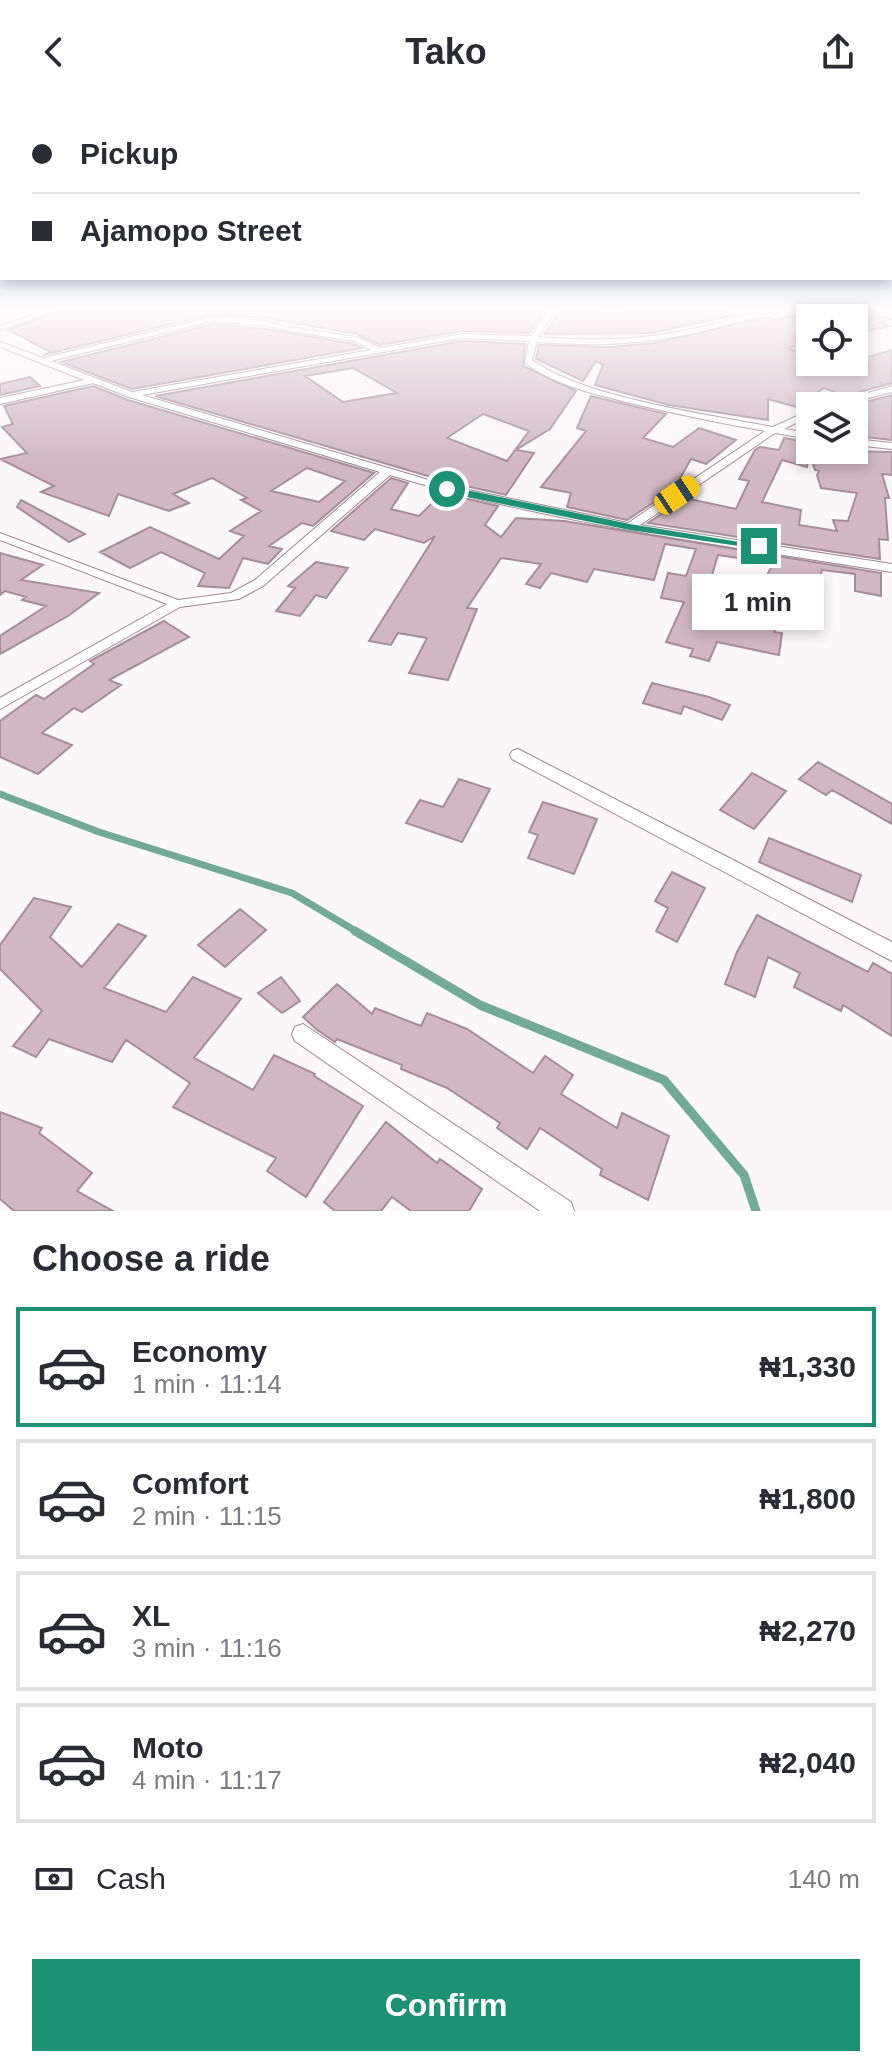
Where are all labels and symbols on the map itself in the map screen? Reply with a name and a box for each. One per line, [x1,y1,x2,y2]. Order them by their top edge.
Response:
route start [429,471,465,507]
car [650,472,704,518]
route end [741,528,777,564]
callout: 1 min [693,574,825,630]

